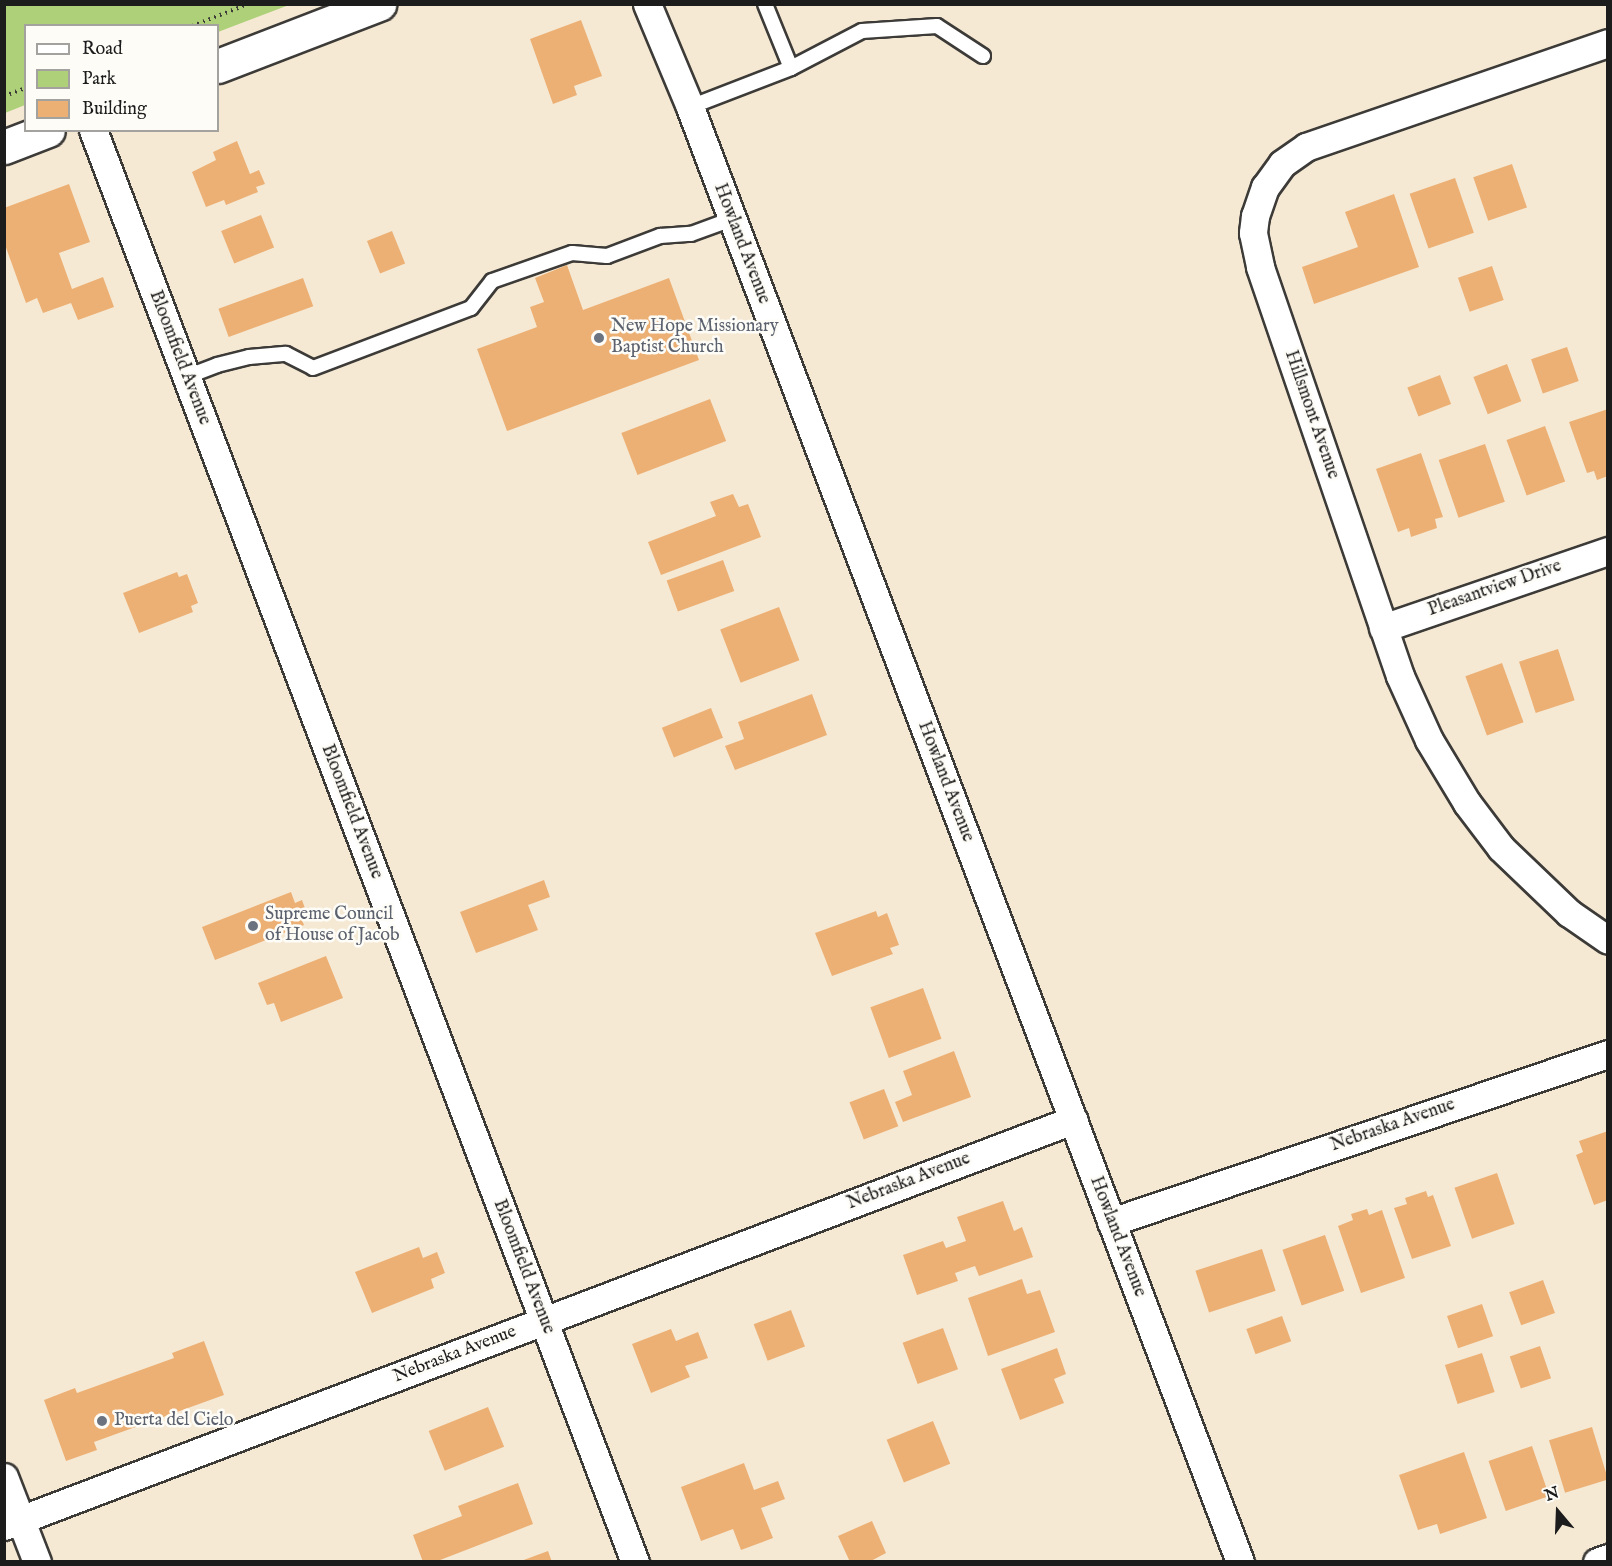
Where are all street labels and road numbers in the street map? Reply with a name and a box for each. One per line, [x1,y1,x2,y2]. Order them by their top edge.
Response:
street label: Howland Avenue [708,181,774,307]
street label: Bloomfield Avenue [143,288,215,428]
street label: Hillsmont Avenue [1279,348,1343,482]
street label: Pleasantview Drive [1425,556,1565,622]
street label: Howland Avenue [912,719,978,845]
street label: Bloomfield Avenue [315,742,387,882]
street label: Nebraska Avenue [1328,1095,1458,1157]
street label: Nebraska Avenue [844,1149,974,1215]
street label: Howland Avenue [1084,1174,1150,1300]
street label: Bloomfield Avenue [487,1197,559,1337]
street label: Nebraska Avenue [390,1322,520,1388]

